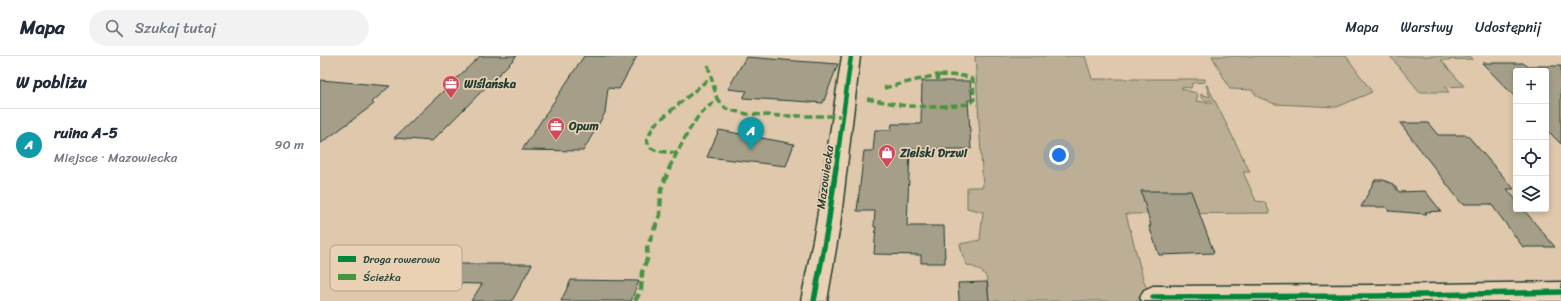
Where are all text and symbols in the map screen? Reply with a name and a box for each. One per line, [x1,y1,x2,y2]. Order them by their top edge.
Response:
search box [89,10,369,46]
text: Mapa [20,11,65,44]
text: Szukaj tutaj [135,15,216,41]
text: Mapa [1346,15,1378,40]
text: Warstwy [1400,15,1453,40]
text: Udostępnij [1475,15,1541,40]
icon: search [103,17,125,39]
text: W pobliżu [16,67,87,97]
map controls [1513,68,1549,212]
button: + [1513,68,1549,104]
place label: Wiślańska [464,73,517,95]
office icon: Wiślańska [441,74,461,99]
button: − [1513,104,1549,140]
place label: Opum [568,115,599,137]
office icon: Opum [546,116,566,141]
pin: A [738,117,764,150]
text: ruina A-5 [54,120,118,146]
text: A [25,133,33,156]
text: 90 m [274,133,304,156]
button: locate [1513,140,1549,176]
place label: Zielski Drzwi [899,142,968,164]
street label: Mazowiecka [810,143,840,210]
shop icon: Zielski Drzwi [877,143,897,168]
your location [1049,145,1069,165]
text: Miejsce · Mazowiecka [54,146,177,169]
button: layers [1513,176,1549,212]
legend [330,245,462,291]
text: Droga rowerowa [363,250,441,269]
text: Ścieżka [363,268,401,287]

